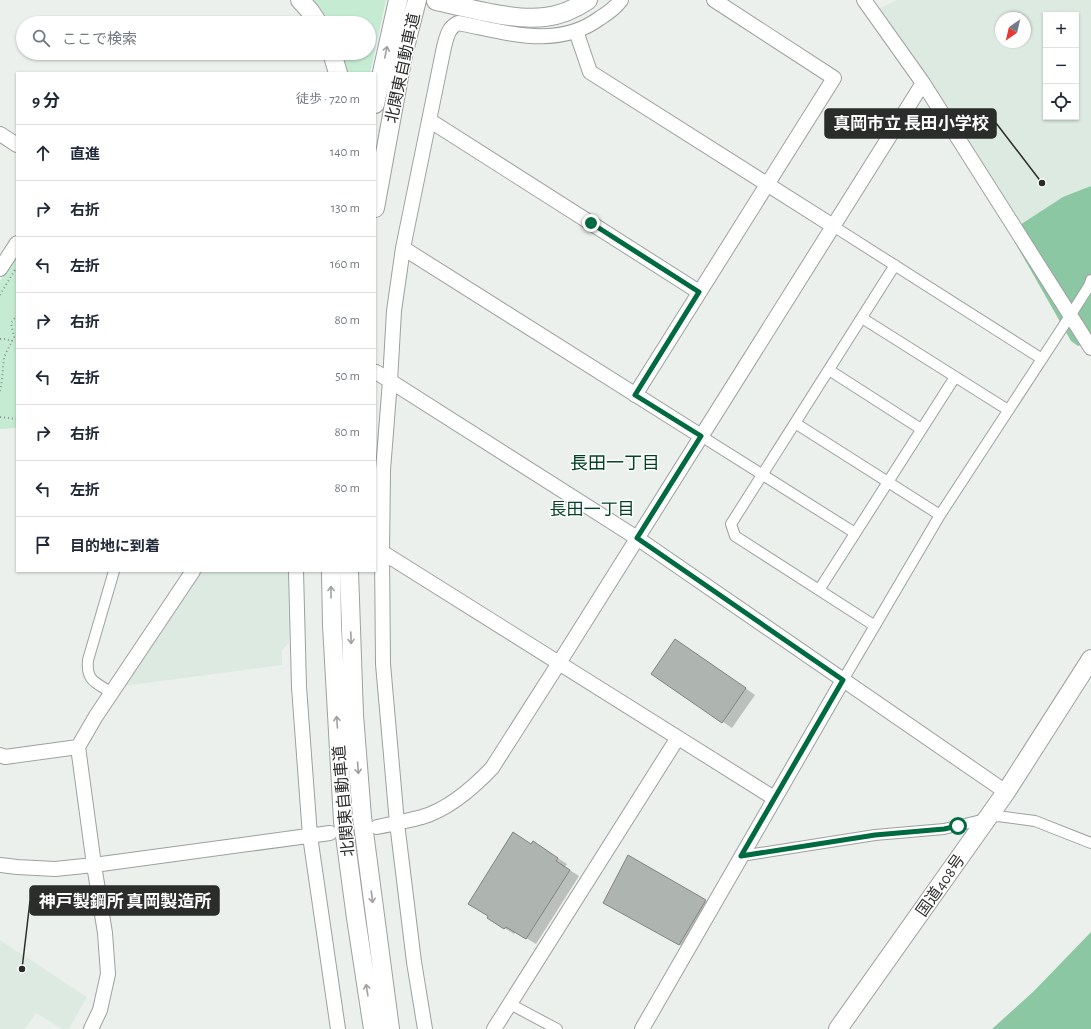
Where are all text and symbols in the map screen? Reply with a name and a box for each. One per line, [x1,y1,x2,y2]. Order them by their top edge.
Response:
street label: 北関東自動車道 [383,12,422,125]
north arrow [995,12,1031,48]
map controls [1043,12,1079,120]
button: + [1043,12,1079,48]
search box [16,16,376,60]
icon: search [30,27,52,49]
text: ここで検索 [62,32,137,47]
one-way arrow [382,46,390,59]
button: − [1043,48,1079,84]
button: locate [1043,84,1079,120]
text: 9 分 [32,92,60,109]
text: 徒歩 · 720 m [296,93,360,106]
callout: 真岡市立 長田小学校 [825,109,996,138]
text: 真岡市立 長田小学校 [833,114,989,132]
icon: ahead [32,142,54,164]
text: 140 m [330,146,360,159]
text: 直進 [70,147,100,162]
icon: right [32,198,54,220]
text: 130 m [331,202,360,215]
text: 右折 [70,203,100,218]
route end [582,214,600,232]
icon: left [32,254,54,276]
text: 160 m [330,258,360,271]
text: 左折 [70,259,100,274]
icon: right [32,310,54,332]
text: 80 m [334,314,360,327]
text: 右折 [70,315,100,330]
icon: left [32,366,54,388]
text: 50 m [335,370,360,383]
text: 左折 [70,371,100,386]
icon: right [32,422,54,444]
text: 80 m [334,426,360,439]
text: 右折 [70,427,100,442]
district label: 長田一丁目 [570,455,660,473]
icon: left [32,478,54,500]
text: 80 m [334,482,360,495]
text: 左折 [70,483,100,498]
district label: 長田一丁目 [550,501,635,518]
icon: arrive [32,534,54,556]
text: 目的地に到着 [70,539,160,554]
one-way arrow [327,586,335,599]
one-way arrow [347,631,355,644]
one-way arrow [333,716,340,729]
street label: 北関東自動車道 [330,744,357,857]
one-way arrow [354,761,361,774]
route start [949,817,967,835]
street label: 国道408号 [913,851,968,920]
callout: 神戸製鋼所 真岡製造所 [30,886,219,915]
one-way arrow [368,890,376,903]
text: 神戸製鋼所 真岡製造所 [39,892,211,910]
one-way arrow [363,984,371,997]

